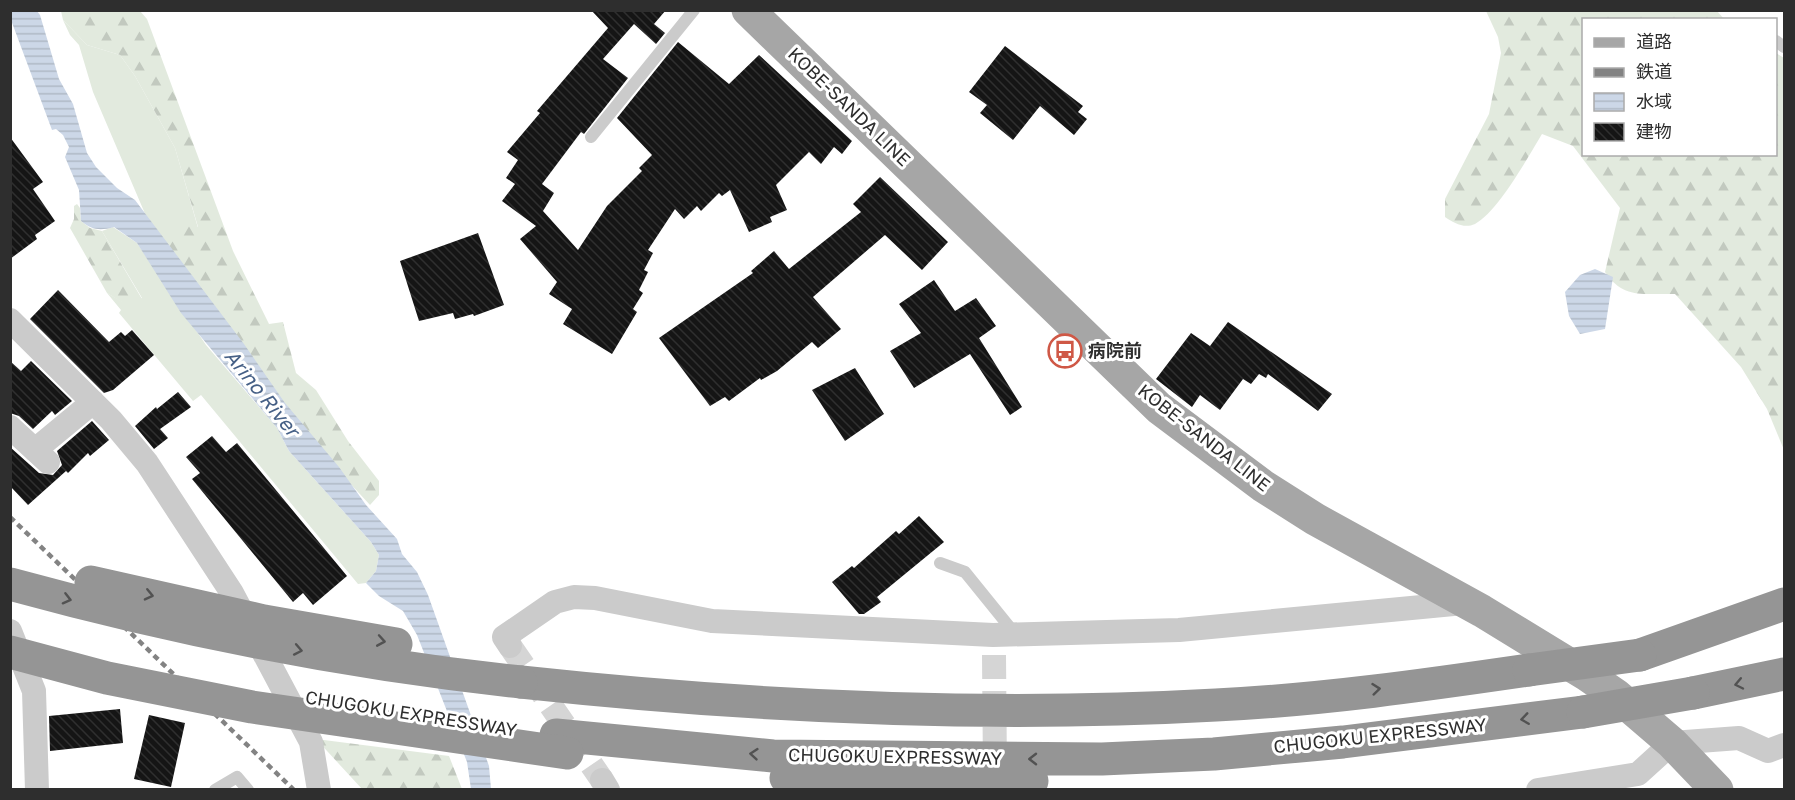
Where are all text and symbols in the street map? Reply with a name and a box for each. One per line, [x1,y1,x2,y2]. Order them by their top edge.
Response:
legend [1582,18,1777,156]
text: 道路 [1636,30,1672,52]
street label: KOBE-SANDA LINE [784,42,916,170]
text: 鉄道 [1636,60,1672,82]
text: 水域 [1636,90,1672,112]
text: 建物 [1636,120,1672,142]
bus stop icon: 病院前 [1047,333,1083,369]
place label: 病院前 [1088,339,1142,361]
water label: Arino River [220,344,307,443]
street label: KOBE-SANDA LINE [1134,379,1275,496]
one-way arrow [144,588,154,601]
one-way arrow [62,592,72,605]
one-way arrow [376,634,386,647]
one-way arrow [293,643,303,656]
one-way arrow [1734,676,1744,689]
one-way arrow [1371,684,1380,696]
street label: CHUGOKU EXPRESSWAY [304,685,519,741]
street label: CHUGOKU EXPRESSWAY [1272,713,1488,757]
one-way arrow [1520,713,1529,725]
street label: CHUGOKU EXPRESSWAY [788,743,1003,769]
one-way arrow [749,748,758,761]
one-way arrow [1028,753,1037,765]

